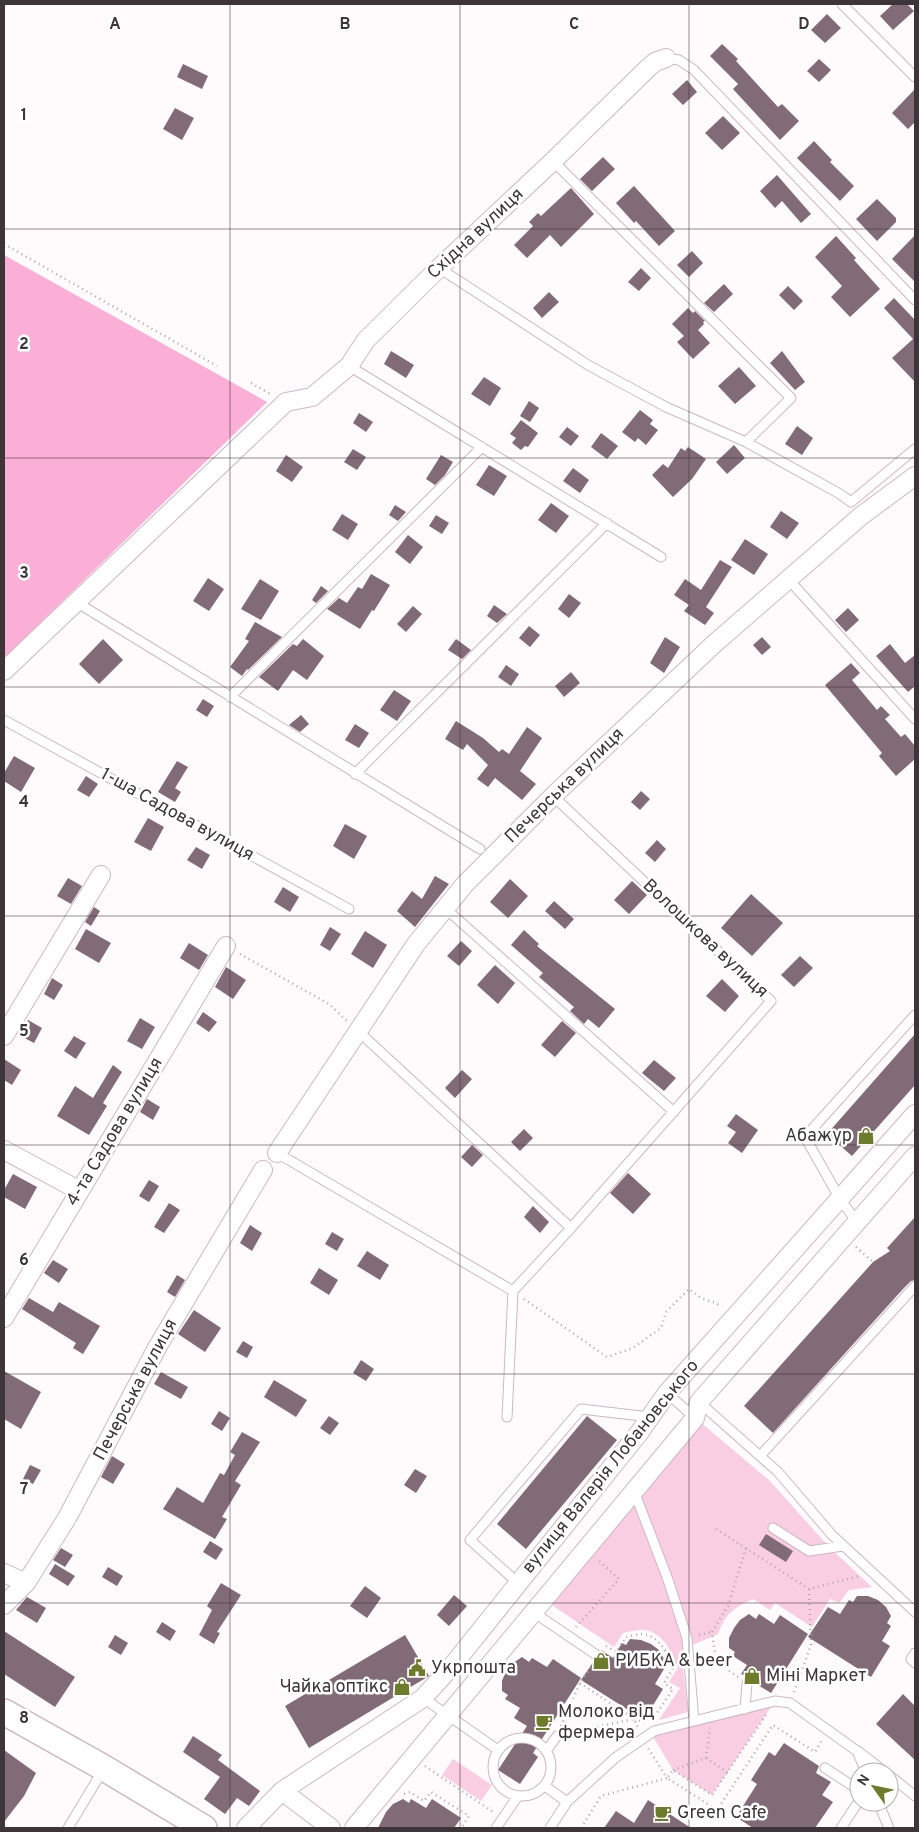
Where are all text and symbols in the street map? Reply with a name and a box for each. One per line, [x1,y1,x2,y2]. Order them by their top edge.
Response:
text: A [109,15,121,35]
text: B [339,15,351,35]
text: C [569,15,579,35]
text: D [798,15,810,35]
text: 1 [21,106,27,126]
street label: Східна вулиця [423,183,529,285]
text: 2 [19,335,29,355]
text: 3 [19,564,29,584]
street label: Печерська вулиця [500,723,630,849]
street label: 1-ша Садова вулиця [96,763,258,867]
text: 4 [19,793,29,813]
street label: Волошкова вулиця [637,875,773,1003]
text: 5 [19,1022,29,1042]
street label: 4-та Садова вулиця [61,1053,169,1211]
place label: Абажур [785,1125,852,1148]
shop icon: Абажур [856,1126,876,1146]
text: 6 [19,1251,29,1271]
street label: Печерська вулиця [89,1315,183,1465]
street label: вулиця Валерія Лобановського [517,1355,705,1579]
text: 7 [20,1480,28,1500]
place label: РИБКА & beer [615,1650,732,1673]
shop icon: РИБКА & beer [591,1651,611,1671]
place label: Укрпошта [431,1657,516,1680]
public building icon: Укрпошта [407,1658,427,1678]
place label: Міні Маркет [766,1665,866,1688]
shop icon: Міні Маркет [742,1666,762,1686]
place label: Чайка оптікс [279,1676,388,1699]
shop icon: Чайка оптікс [392,1677,412,1697]
place label: Молоко від фермера [558,1701,655,1745]
text: 8 [19,1709,29,1729]
cafe icon: Молоко від фермера [534,1712,554,1732]
north arrow [849,1762,899,1812]
text: N [854,1772,874,1790]
place label: Green Cafe [677,1802,767,1825]
cafe icon: Green Cafe [653,1803,673,1823]

